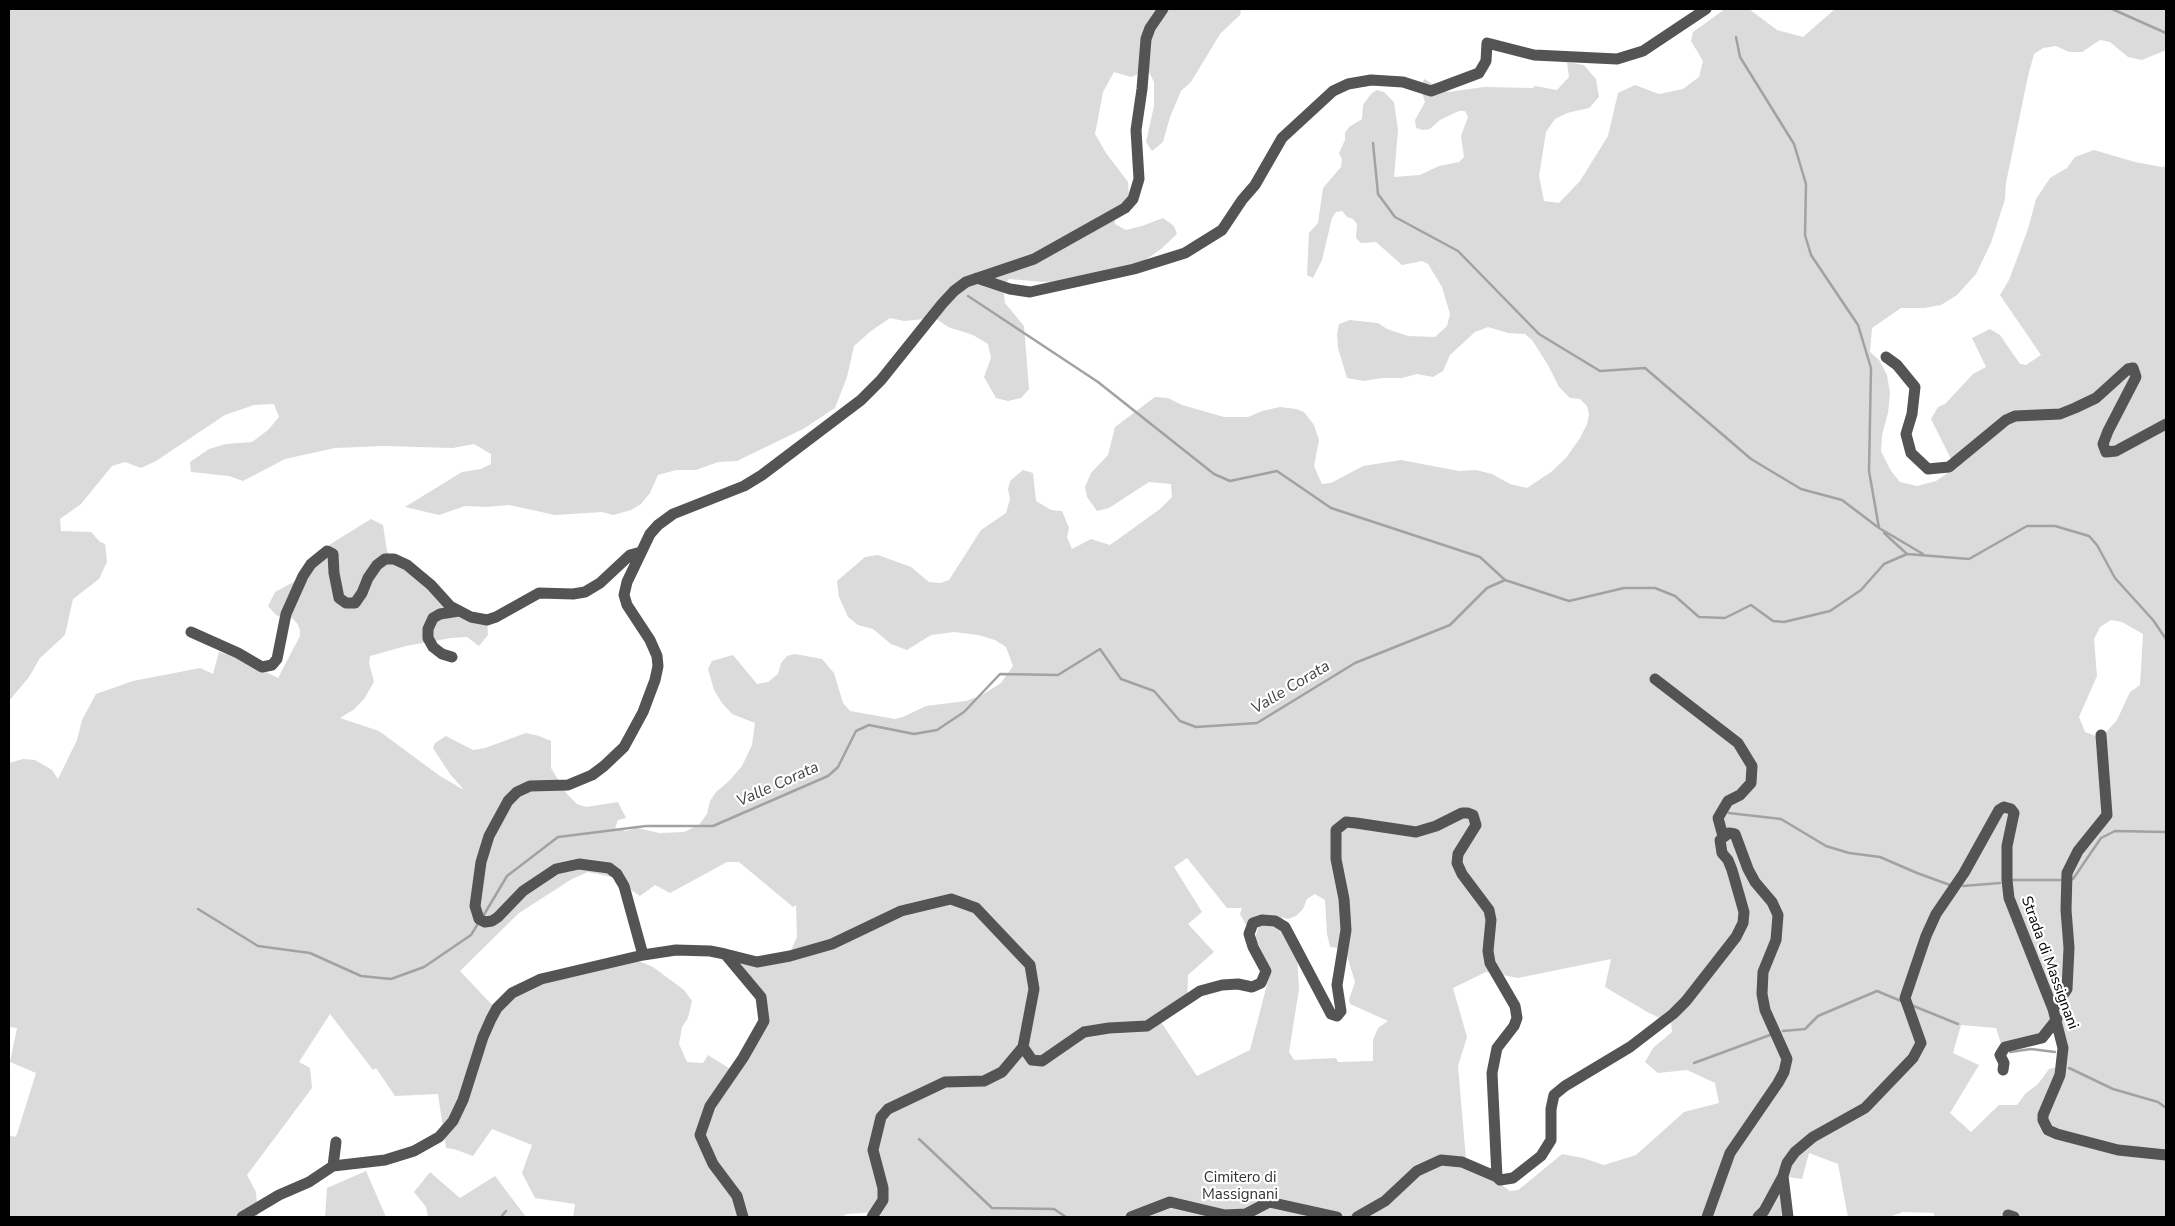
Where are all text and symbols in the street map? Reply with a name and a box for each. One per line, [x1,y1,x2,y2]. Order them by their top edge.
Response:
water label: Valle Corata [1248,657,1334,719]
water label: Valle Corata [734,758,822,812]
street label: Strada di Massignani [2017,894,2081,1032]
park label: Cimitero di Massignani [1202,1169,1278,1204]

